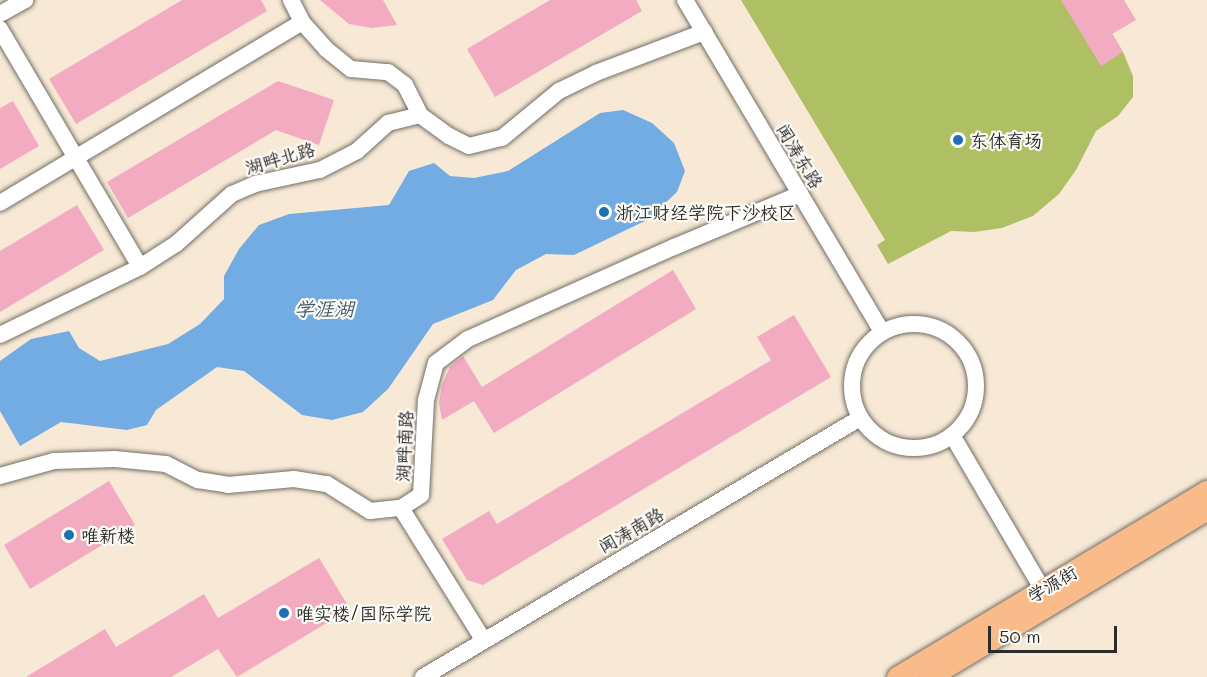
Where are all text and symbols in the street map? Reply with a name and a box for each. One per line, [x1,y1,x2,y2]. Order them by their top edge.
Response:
street label: 闻涛东路 [772,120,828,192]
place label: 东体育场 [970,129,1042,151]
marker: 东体育场 [951,133,965,147]
street label: 湖畔北路 [242,138,318,178]
place label: 浙江财经学院下沙校区 [616,201,796,223]
marker: 浙江财经学院下沙校区 [597,205,611,219]
water label: 学涯湖 [294,296,354,320]
street label: 湖畔南路 [391,409,417,483]
street label: 闻涛南路 [594,503,668,557]
place label: 唯新楼 [81,524,135,546]
marker: 唯新楼 [62,528,76,542]
street label: 学源街 [1023,561,1081,607]
place label: 唯实楼/国际学院 [296,602,431,624]
marker: 唯实楼/国际学院 [277,606,291,620]
scale bar [991,614,1120,652]
text: 50 m [999,624,1041,648]

